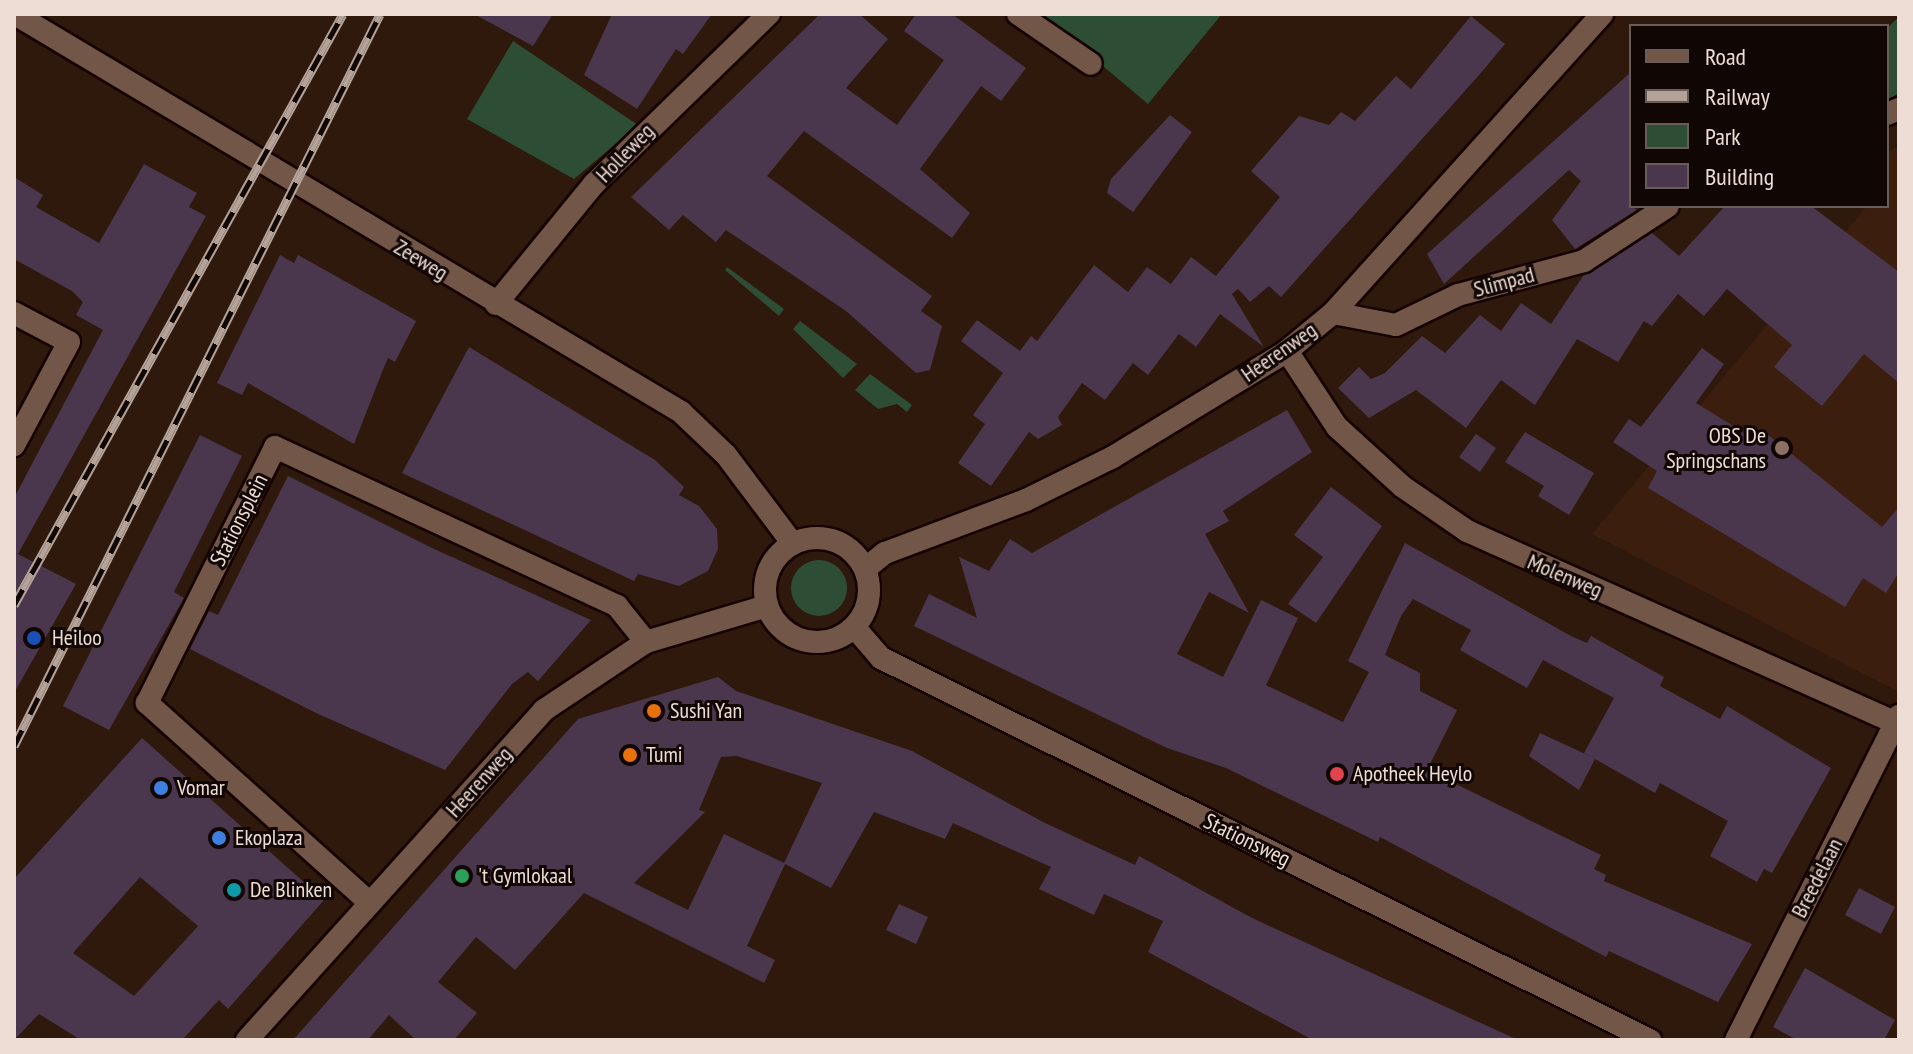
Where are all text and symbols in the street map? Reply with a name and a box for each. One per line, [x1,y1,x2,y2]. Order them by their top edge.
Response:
legend [1629,24,1889,208]
text: Road [1705,41,1746,72]
text: Railway [1705,81,1770,112]
street label: Holleweg [591,118,659,188]
text: Park [1705,121,1741,152]
text: Building [1705,161,1774,192]
street label: Zeeweg [389,234,453,286]
street label: Slimpad [1471,261,1537,303]
street label: Heerenweg [1236,317,1322,387]
place label: OBS De Springschans [1666,422,1766,474]
marker: OBS De Springschans [1773,439,1791,457]
street label: Stationsplein [205,470,273,570]
street label: Molenweg [1524,548,1606,604]
place label: Heiloo [52,625,102,651]
marker: Heiloo [23,627,45,649]
place label: Sushi Yan [670,698,743,724]
marker: Sushi Yan [645,702,663,720]
street label: Heerenweg [440,741,518,823]
place label: Tumi [646,742,683,768]
marker: Tumi [621,746,639,764]
place label: Apotheek Heylo [1353,761,1473,787]
marker: Apotheek Heylo [1328,765,1346,783]
place label: Vomar [177,775,225,801]
marker: Vomar [152,779,170,797]
street label: Stationsweg [1199,808,1295,872]
place label: Ekoplaza [235,825,302,851]
marker: Ekoplaza [210,829,228,847]
street label: Breedelaan [1786,834,1848,922]
place label: 't Gymlokaal [478,863,572,889]
marker: 't Gymlokaal [453,867,471,885]
place label: De Blinken [250,877,332,903]
marker: De Blinken [225,881,243,899]

